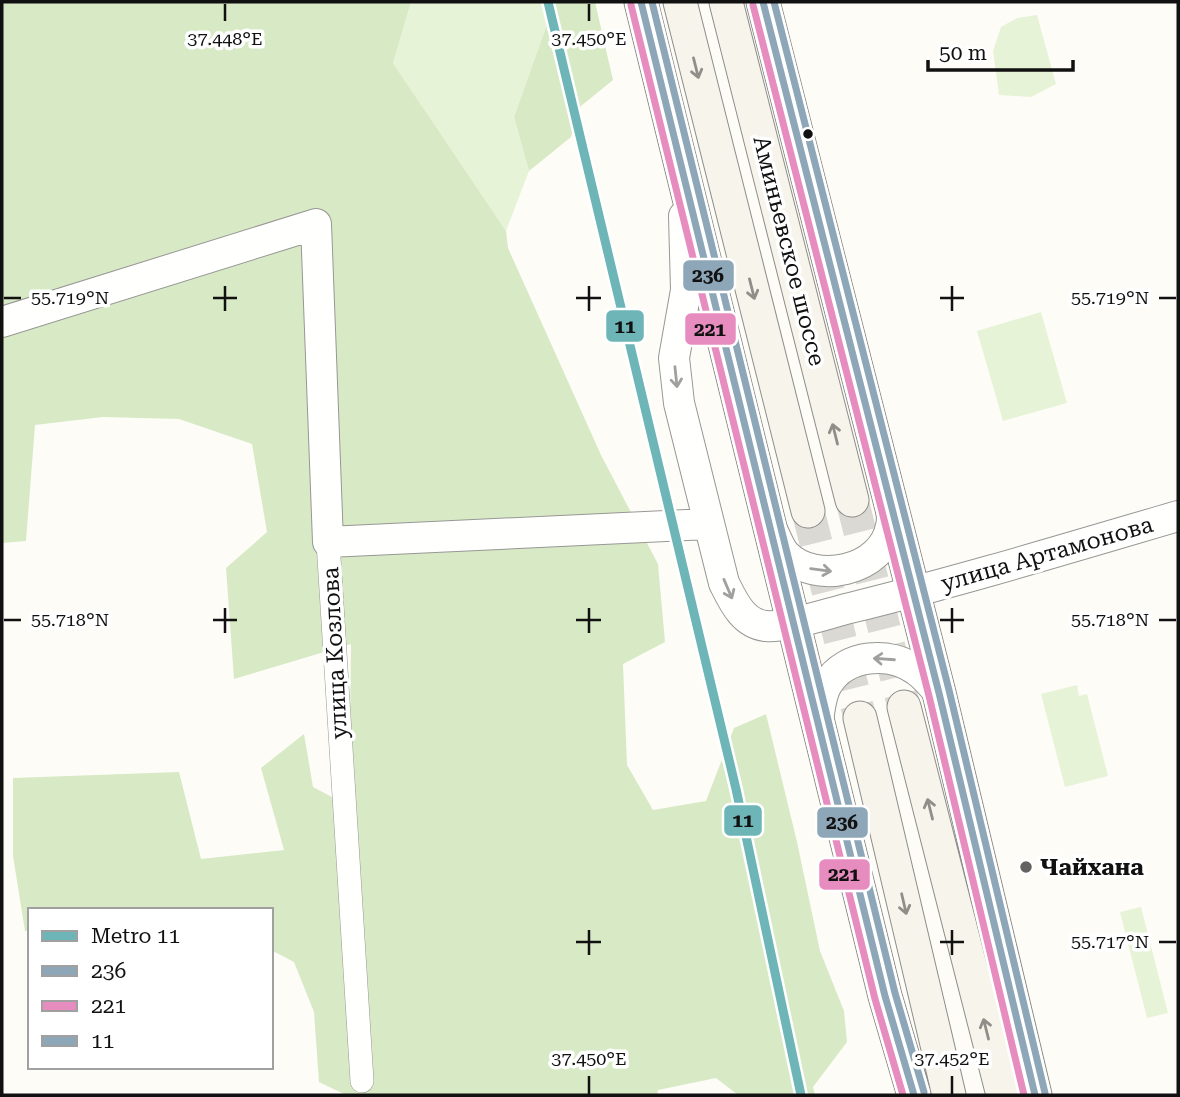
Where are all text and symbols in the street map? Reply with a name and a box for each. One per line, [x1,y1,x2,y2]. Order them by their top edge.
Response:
text: 37.448°E [187,28,263,49]
text: 37.450°E [551,28,627,49]
scale bar [928,28,1073,72]
text: 50 m [939,41,987,65]
one-way arrow [690,56,703,79]
unlabelled marker [801,127,815,141]
street label: Аминьевское шоссе [747,133,831,369]
line badge: 236 [682,259,735,292]
text: 236 [692,264,724,287]
one-way arrow [746,277,759,299]
text: 55.719°N [31,287,109,308]
text: 55.719°N [1071,287,1149,308]
line badge: 11 [605,309,645,343]
line badge: 221 [684,312,737,346]
text: 11 [614,315,636,338]
text: 221 [694,318,726,341]
one-way arrow [669,365,682,387]
one-way arrow [828,423,841,446]
street label: улица Артамонова [938,511,1157,597]
one-way arrow [809,563,832,576]
street label: улица Козлова [317,566,353,740]
one-way arrow [722,578,735,599]
text: 55.718°N [31,609,109,630]
text: 55.718°N [1071,609,1149,630]
one-way arrow [873,652,896,665]
one-way arrow [923,798,936,820]
line badge: 11 [723,804,763,837]
line badge: 236 [816,806,869,839]
text: 11 [732,809,754,832]
text: 236 [826,811,858,834]
place label: Чайхана [1040,854,1144,881]
line badge: 221 [818,858,871,891]
marker: Чайхана [1018,859,1034,875]
text: 221 [828,863,860,886]
one-way arrow [898,892,911,914]
legend [28,908,273,1069]
text: Metro 11 [91,924,180,948]
text: 55.717°N [1071,931,1149,952]
text: 236 [91,959,126,983]
text: 221 [91,994,126,1018]
one-way arrow [979,1018,992,1041]
text: 11 [91,1029,115,1053]
text: 37.450°E [551,1048,627,1069]
text: 37.452°E [914,1048,990,1069]

